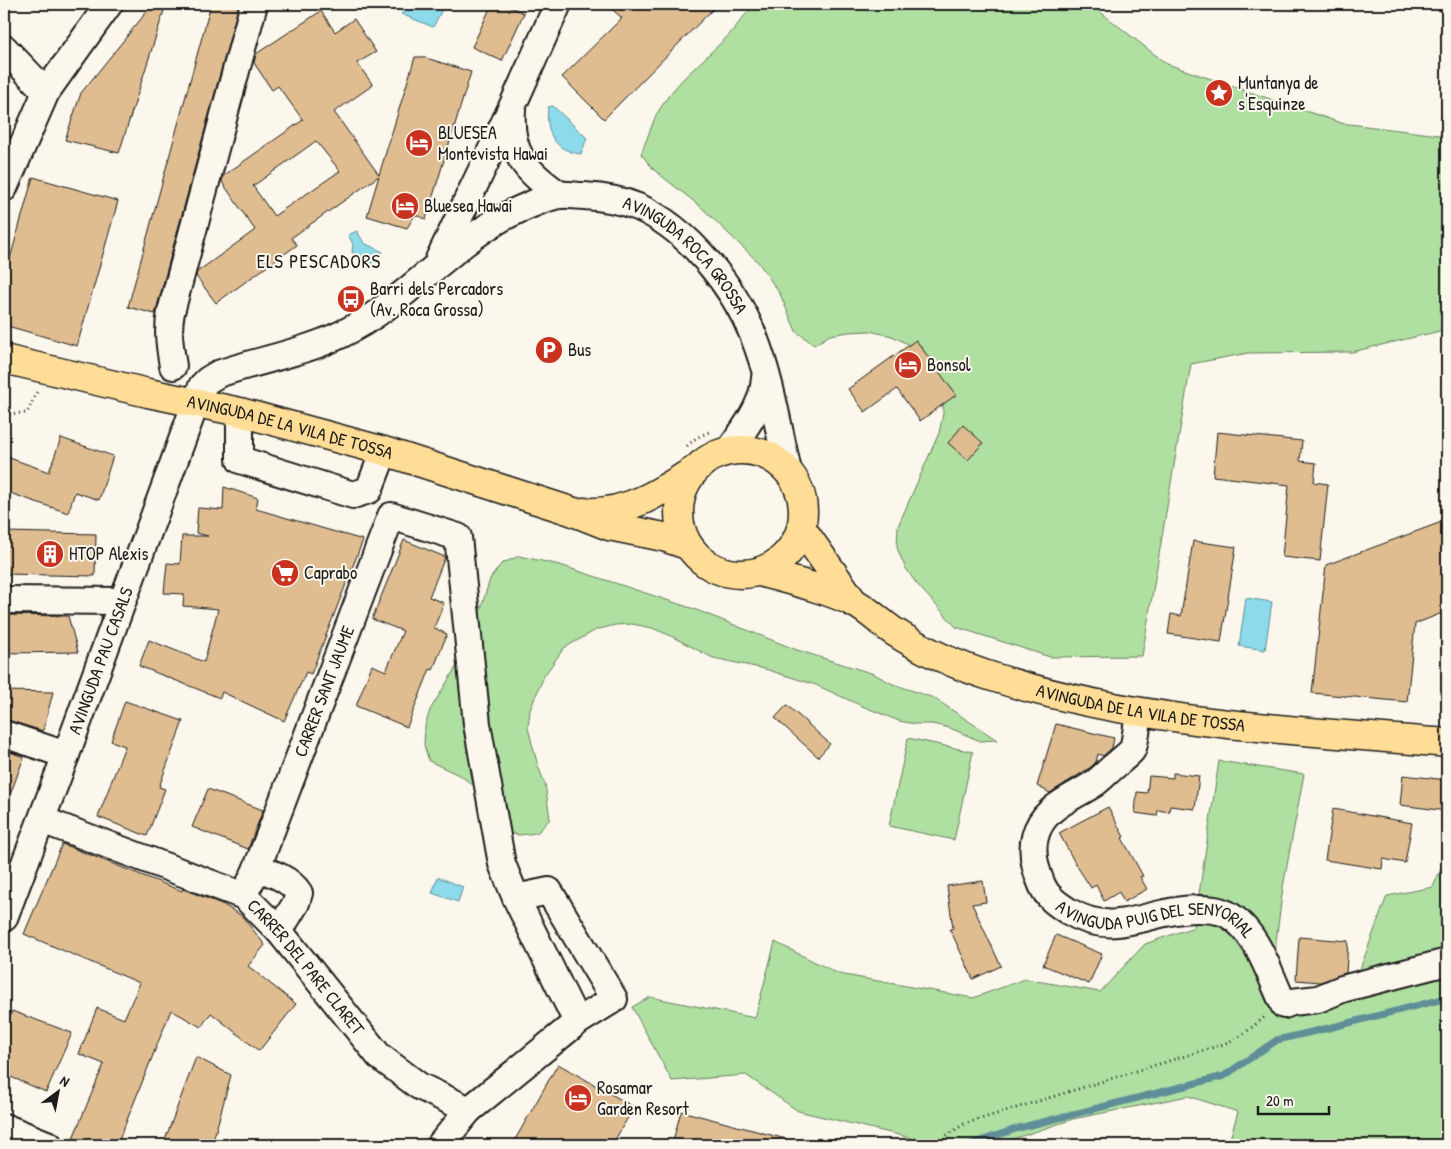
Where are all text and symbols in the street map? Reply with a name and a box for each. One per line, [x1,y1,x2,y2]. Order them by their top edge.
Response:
place label: Muntanya de s'Esquinze [1238,70,1318,116]
place icon: Muntanya de s'Esquinze [1204,78,1234,108]
place label: BLUESEA Montevista Hawai [438,120,548,166]
hotel icon: BLUESEA Montevista Hawai [404,128,434,158]
street label: AVINGUDA ROCA GROSSA [620,190,754,318]
hotel icon: Bluesea Hawai [390,191,420,221]
place label: Bluesea Hawai [424,193,512,218]
district label: ELS PESCADORS [257,248,381,274]
place label: Barri dels Percadors (Av. Roca Grossa) [370,276,503,322]
bus stop icon: Barri dels Percadors (Av. Roca Grossa) [336,284,366,314]
parking icon: Bus [534,335,564,365]
place label: Bus [568,337,591,362]
hotel icon: Bonsol [893,350,923,380]
place label: Bonsol [927,352,971,377]
street label: AVINGUDA DE LA VILA DE TOSSA [185,388,396,465]
building icon: HTOP Alexis [35,539,65,569]
place label: HTOP Alexis [69,541,148,566]
supermarket icon: Caprabo [270,558,300,588]
place label: Caprabo [304,560,357,585]
street label: AVINGUDA PAU CASALS [62,583,139,737]
street label: CARRER SANT JAUME [287,622,360,760]
street label: AVINGUDA DE LA VILA DE TOSSA [1034,677,1247,738]
street label: CARRER DEL PARE CLARET [242,893,371,1040]
street label: AVINGUDA PUIG DEL SENYORIAL [1051,894,1261,943]
north arrow [32,1066,82,1116]
text: N [57,1071,74,1091]
place label: Rosamar Garden Resort [597,1075,690,1121]
hotel icon: Rosamar Garden Resort [563,1083,593,1113]
scale bar [1258,1084,1330,1116]
text: 20 m [1266,1090,1293,1111]

